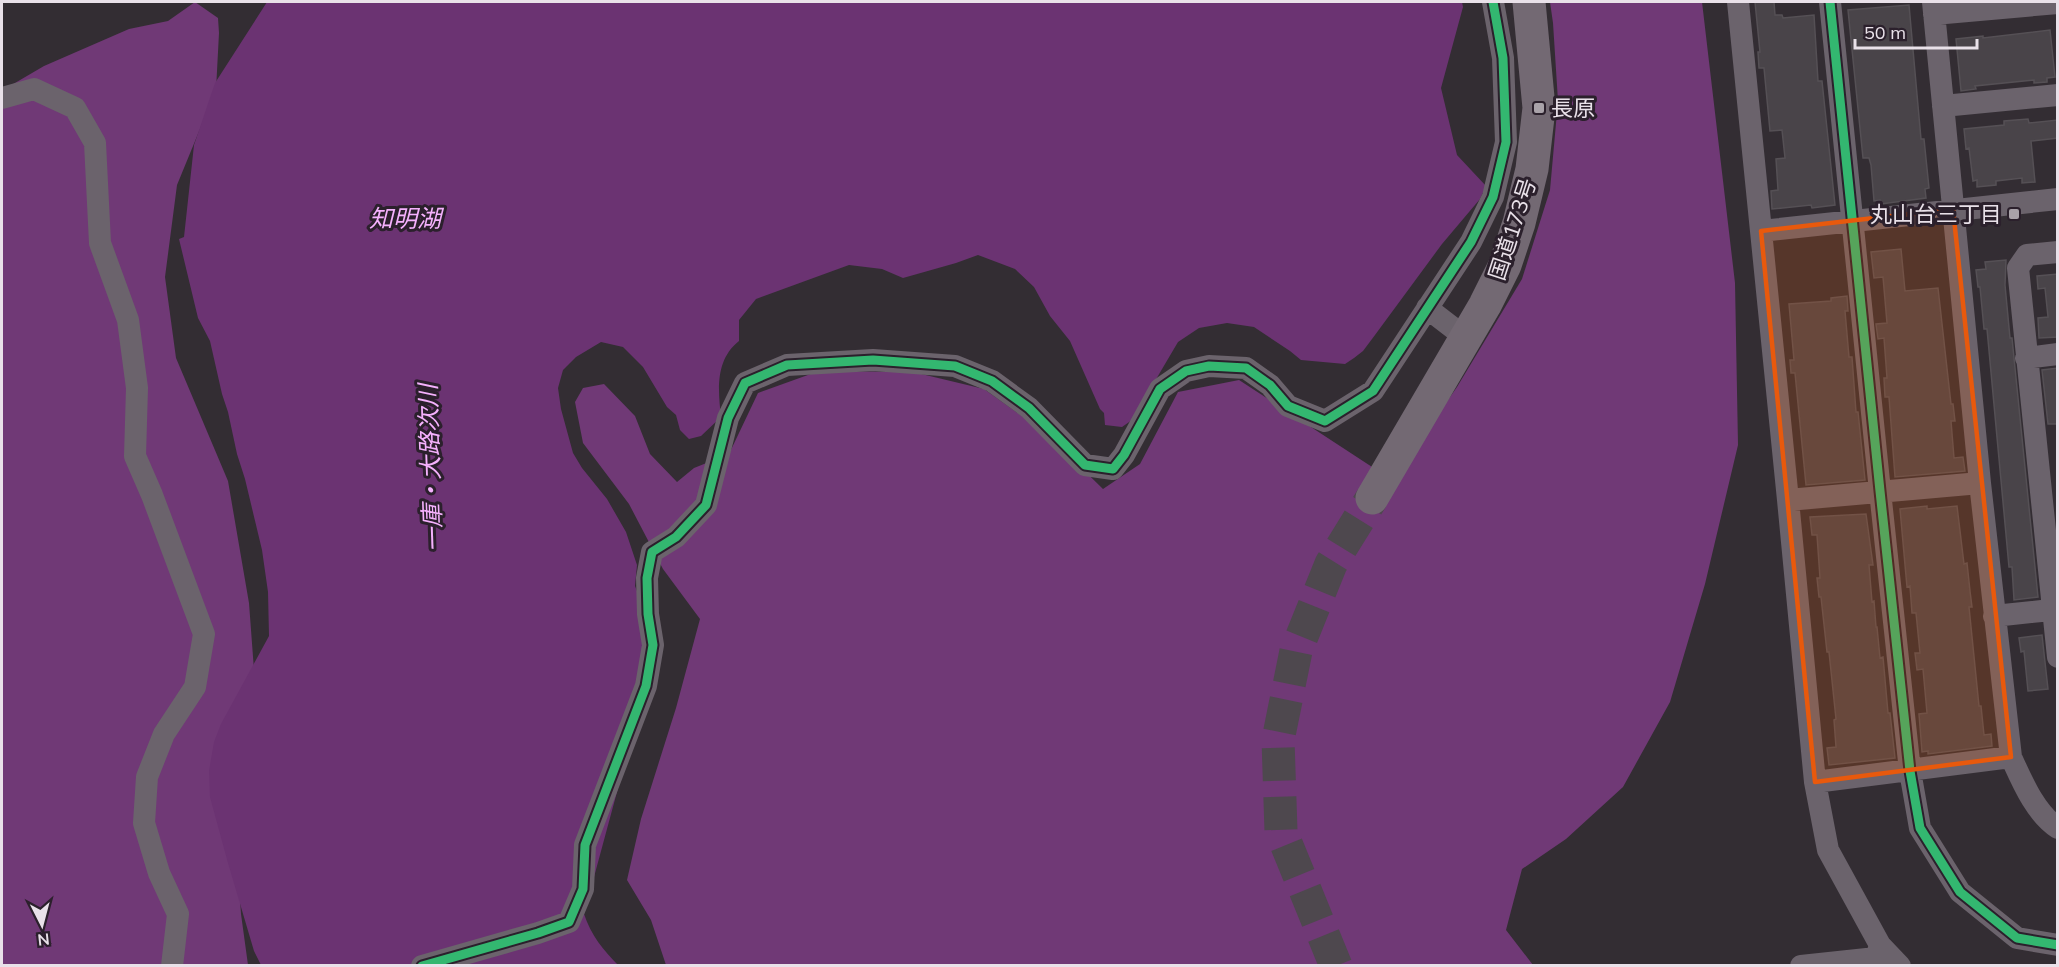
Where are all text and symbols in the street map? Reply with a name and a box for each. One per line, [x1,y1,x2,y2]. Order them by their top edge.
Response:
scale bar [1855,12,1976,50]
text: 50 m [1864,21,1906,44]
place label: 長原 [1551,94,1595,122]
marker: 長原 [1532,101,1546,115]
street label: 国道173号 [1482,174,1542,284]
place label: 丸山台三丁目 [1870,200,2002,228]
water label: 知明湖 [369,203,445,233]
marker: 丸山台三丁目 [2007,207,2021,221]
water label: 一庫・大路次川 [412,381,448,553]
north arrow [12,895,72,955]
text: N [37,929,51,950]

